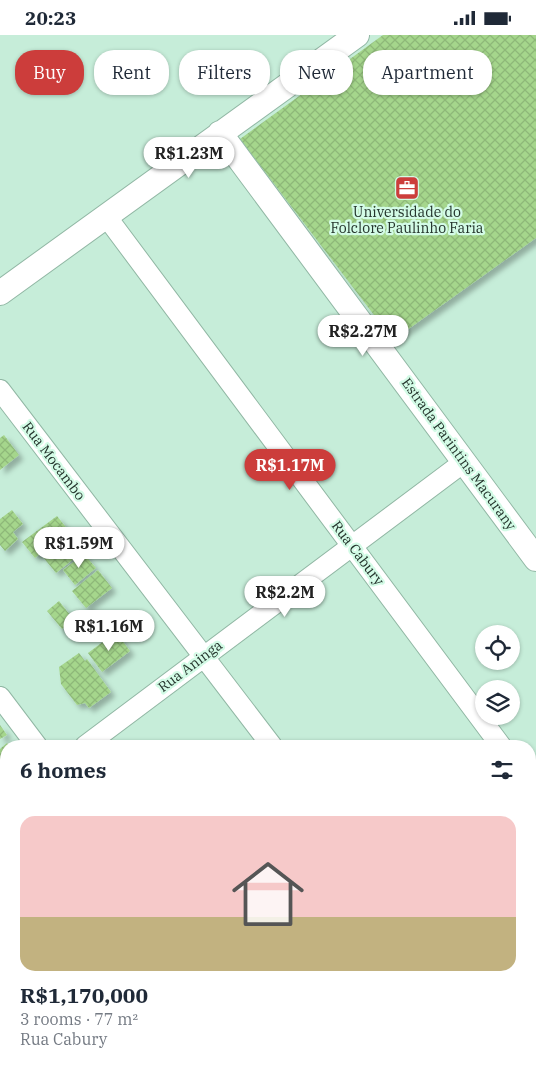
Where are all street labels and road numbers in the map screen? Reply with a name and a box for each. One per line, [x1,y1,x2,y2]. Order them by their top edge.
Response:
street label: Estrada Parintins Macurany [398,374,521,534]
street label: Rua Mocambo [19,418,89,504]
street label: Rua Cabury [328,517,389,589]
street label: Rua Aninga [154,636,226,696]

